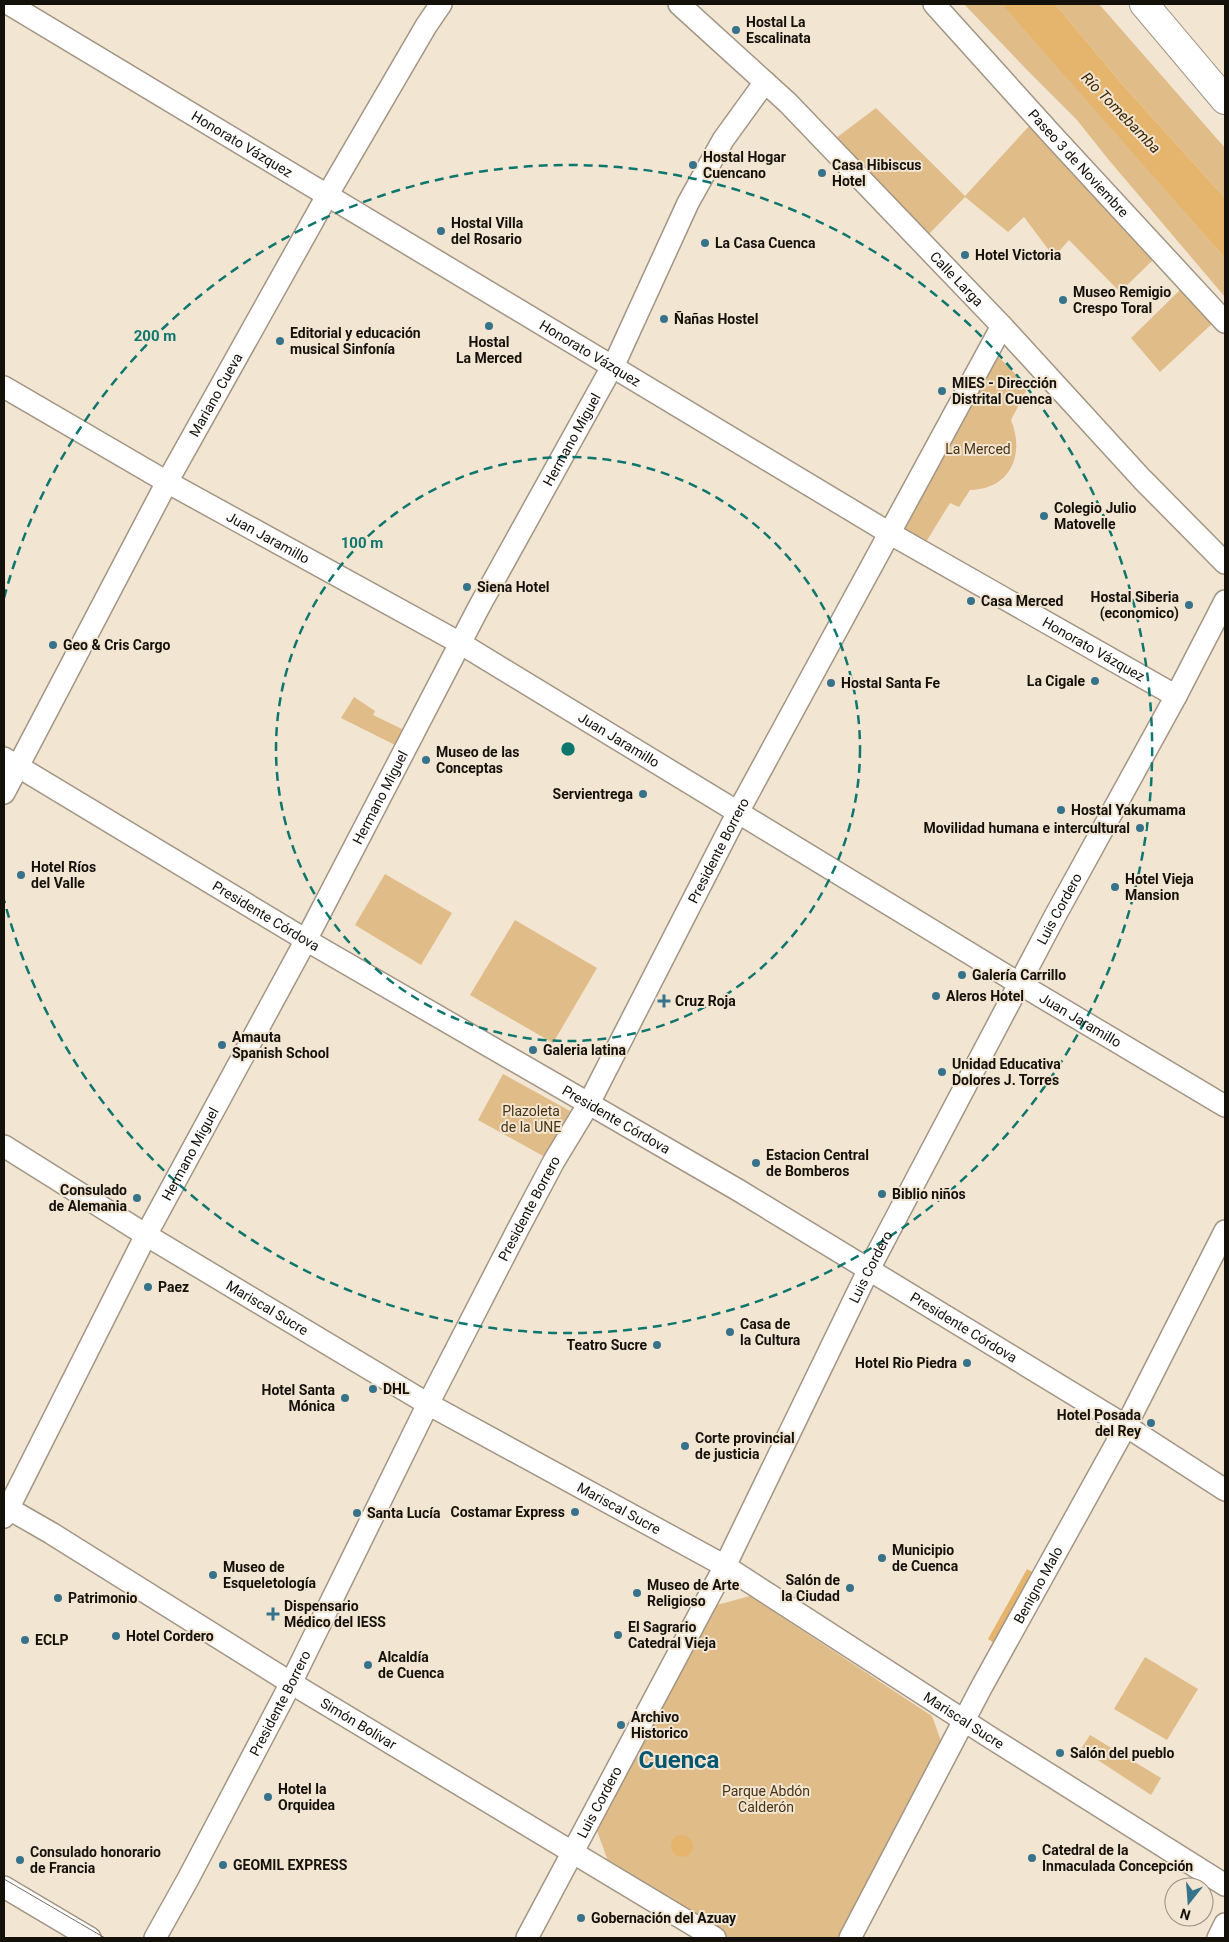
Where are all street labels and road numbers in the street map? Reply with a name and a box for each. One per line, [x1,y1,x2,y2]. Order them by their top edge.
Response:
street label: Paseo 3 de Noviembre [1025,106,1132,220]
street label: Honorato Vázquez [189,108,296,181]
street label: Calle Larga [927,248,987,310]
street label: Honorato Vázquez [537,317,644,390]
street label: Mariano Cueva [186,350,245,439]
street label: Hermano Miguel [540,390,604,489]
street label: Juan Jaramillo [224,508,312,567]
street label: Honorato Vázquez [1040,614,1148,685]
street label: Juan Jaramillo [575,709,662,771]
street label: Hermano Miguel [349,748,411,847]
street label: Presidente Borrero [685,795,752,906]
street label: Luis Cordero [1034,870,1085,947]
street label: Presidente Córdova [210,878,322,954]
street label: Juan Jaramillo [1037,990,1124,1050]
street label: Presidente Córdova [559,1082,673,1157]
street label: Hermano Miguel [158,1105,222,1203]
street label: Presidente Borrero [495,1153,563,1264]
street label: Luis Cordero [846,1228,896,1306]
street label: Mariscal Sucre [224,1277,311,1338]
street label: Presidente Córdova [908,1289,1020,1366]
street label: Mariscal Sucre [575,1479,664,1537]
street label: Benigno Malo [1010,1544,1066,1626]
street label: Presidente Borrero [246,1648,314,1759]
street label: Mariscal Sucre [921,1689,1007,1752]
street label: Simón Bolívar [318,1695,400,1753]
street label: Luis Cordero [574,1764,625,1841]

